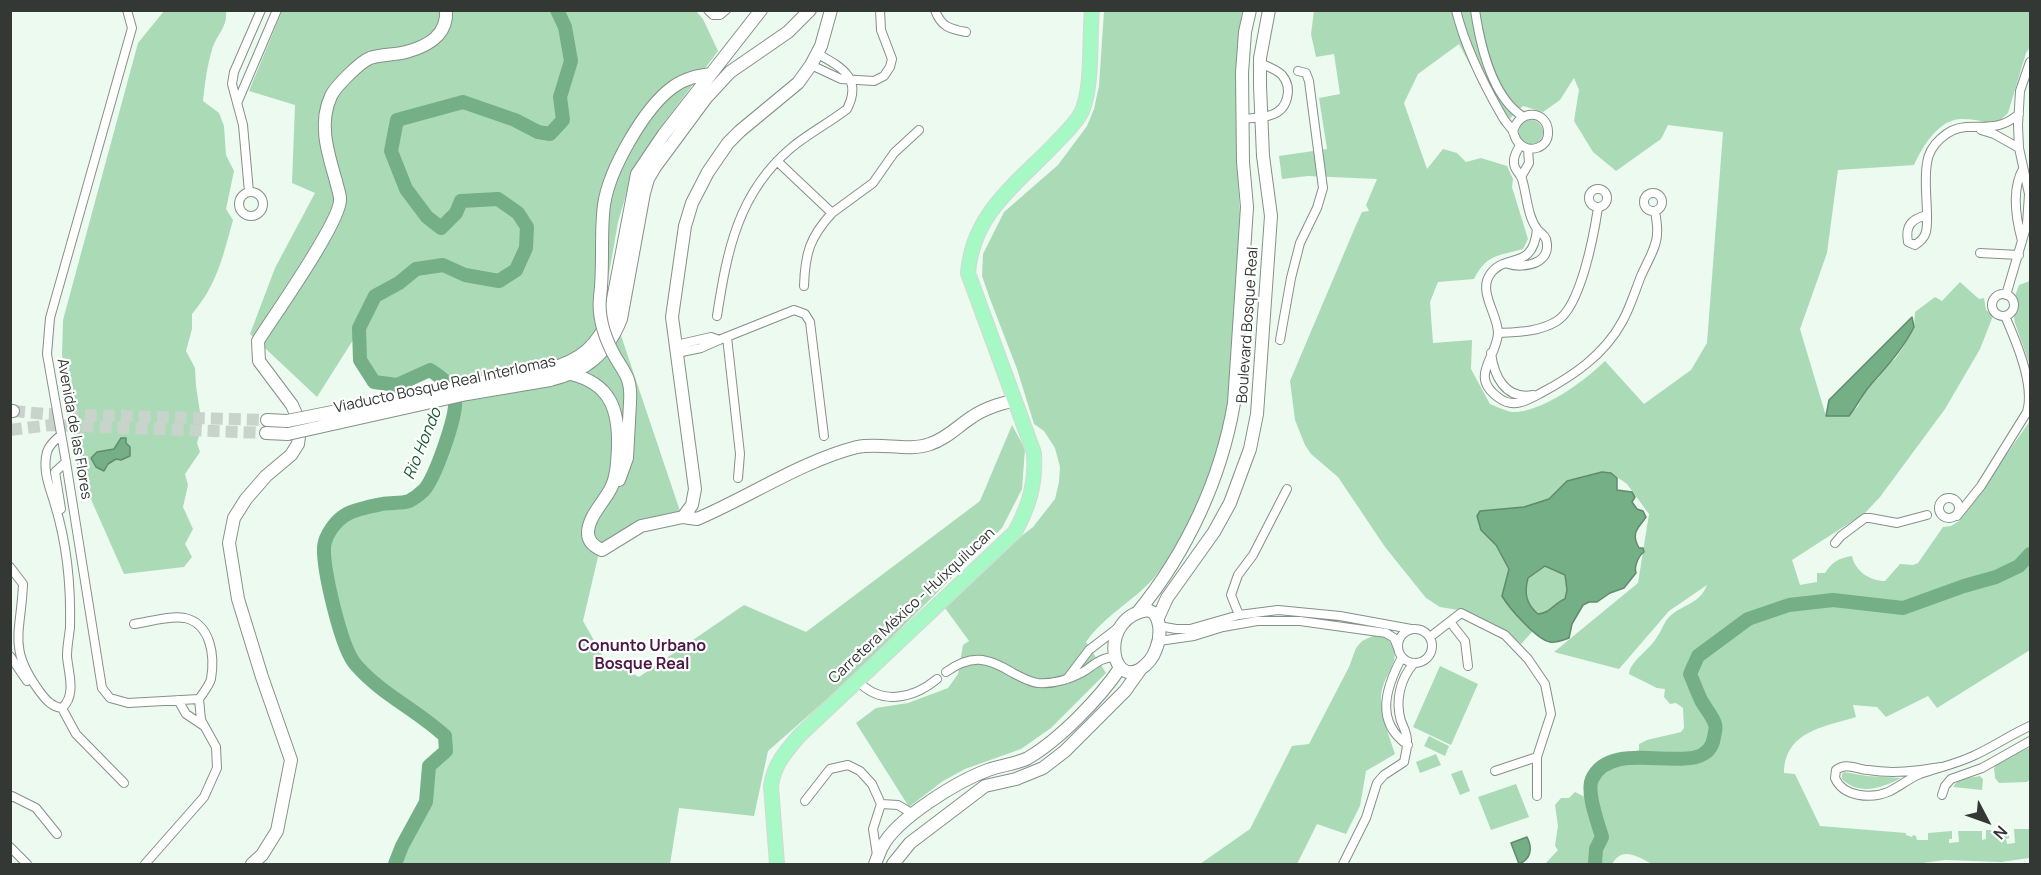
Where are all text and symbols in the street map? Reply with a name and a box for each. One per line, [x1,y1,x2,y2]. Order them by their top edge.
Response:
street label: Boulevard Bosque Real [1234,246,1262,404]
street label: Viaducto Bosque Real Interlomas [332,353,558,417]
street label: Avenida de las Flores [53,357,95,501]
water label: Rio Hondo [400,405,446,483]
street label: Carretera México - Huixquilucan [825,524,999,688]
district label: Conunto Urbano Bosque Real [578,637,706,675]
north arrow [1957,791,2017,851]
text: N [1989,821,2013,844]

